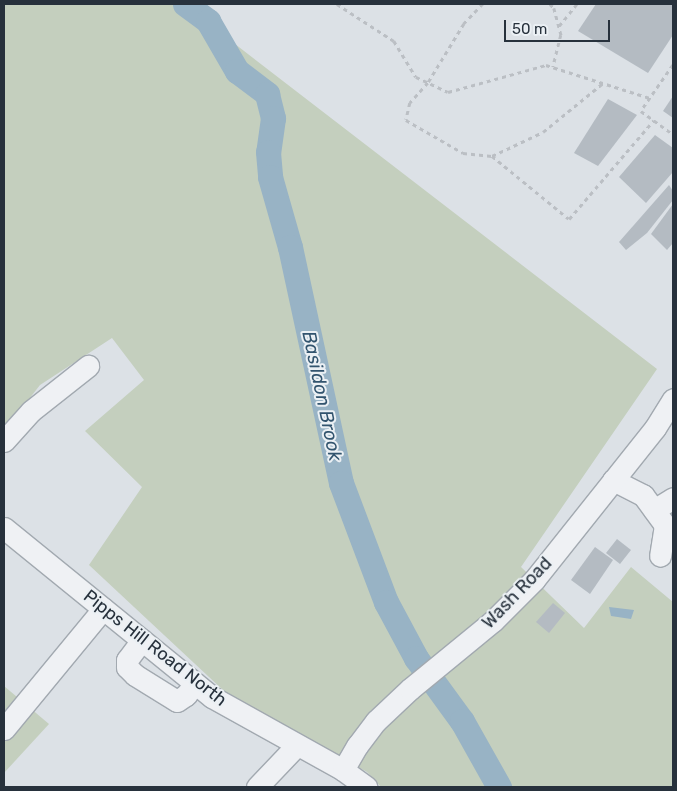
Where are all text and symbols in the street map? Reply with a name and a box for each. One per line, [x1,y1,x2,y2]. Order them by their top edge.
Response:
scale bar [507,10,613,42]
text: 50 m [512,20,547,38]
water label: Basildon Brook [297,329,347,463]
street label: Wash Road [478,553,556,633]
street label: Pipps Hill Road North [79,585,231,711]

